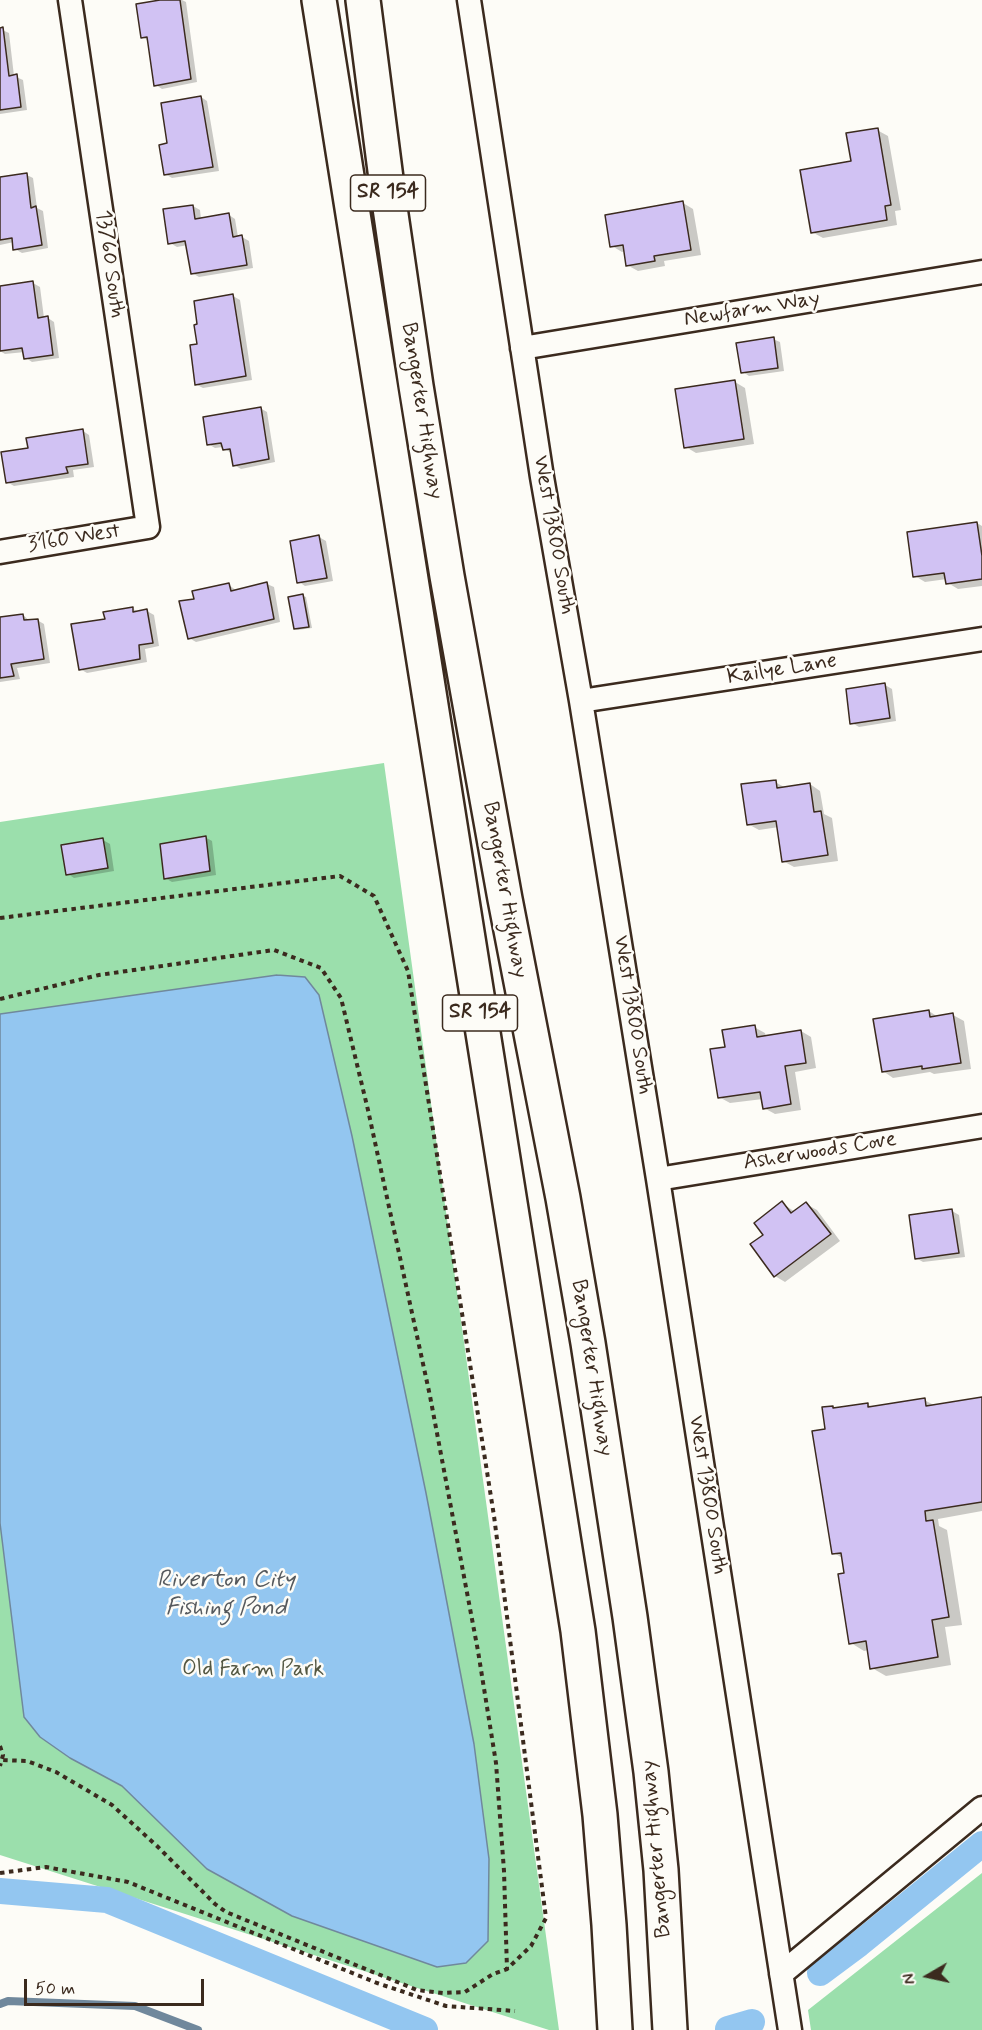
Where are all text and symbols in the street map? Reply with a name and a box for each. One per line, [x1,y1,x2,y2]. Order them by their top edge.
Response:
road number: SR 154 [350,175,426,211]
street label: 13760 South [88,208,130,320]
street label: Newfarm Way [682,286,822,334]
street label: Bangerter Highway [394,321,448,501]
street label: West 13800 South [526,454,580,616]
street label: 3160 West [26,519,122,559]
street label: Kailye Lane [725,648,839,692]
street label: Bangerter Highway [475,800,533,980]
street label: West 13800 South [606,934,658,1096]
road number: SR 154 [442,995,518,1031]
street label: Asherwoods Cove [741,1127,899,1177]
street label: Bangerter Highway [564,1278,618,1458]
street label: West 13800 South [681,1414,733,1576]
water label: Riverton City Fishing Pond [157,1567,295,1623]
park label: Old Farm Park [182,1657,324,1683]
street label: Bangerter Highway [636,1759,678,1939]
north arrow [898,1946,958,2006]
scale bar [27,1967,207,2005]
text: N [899,1972,921,1986]
text: 50 m [35,1977,75,2001]

